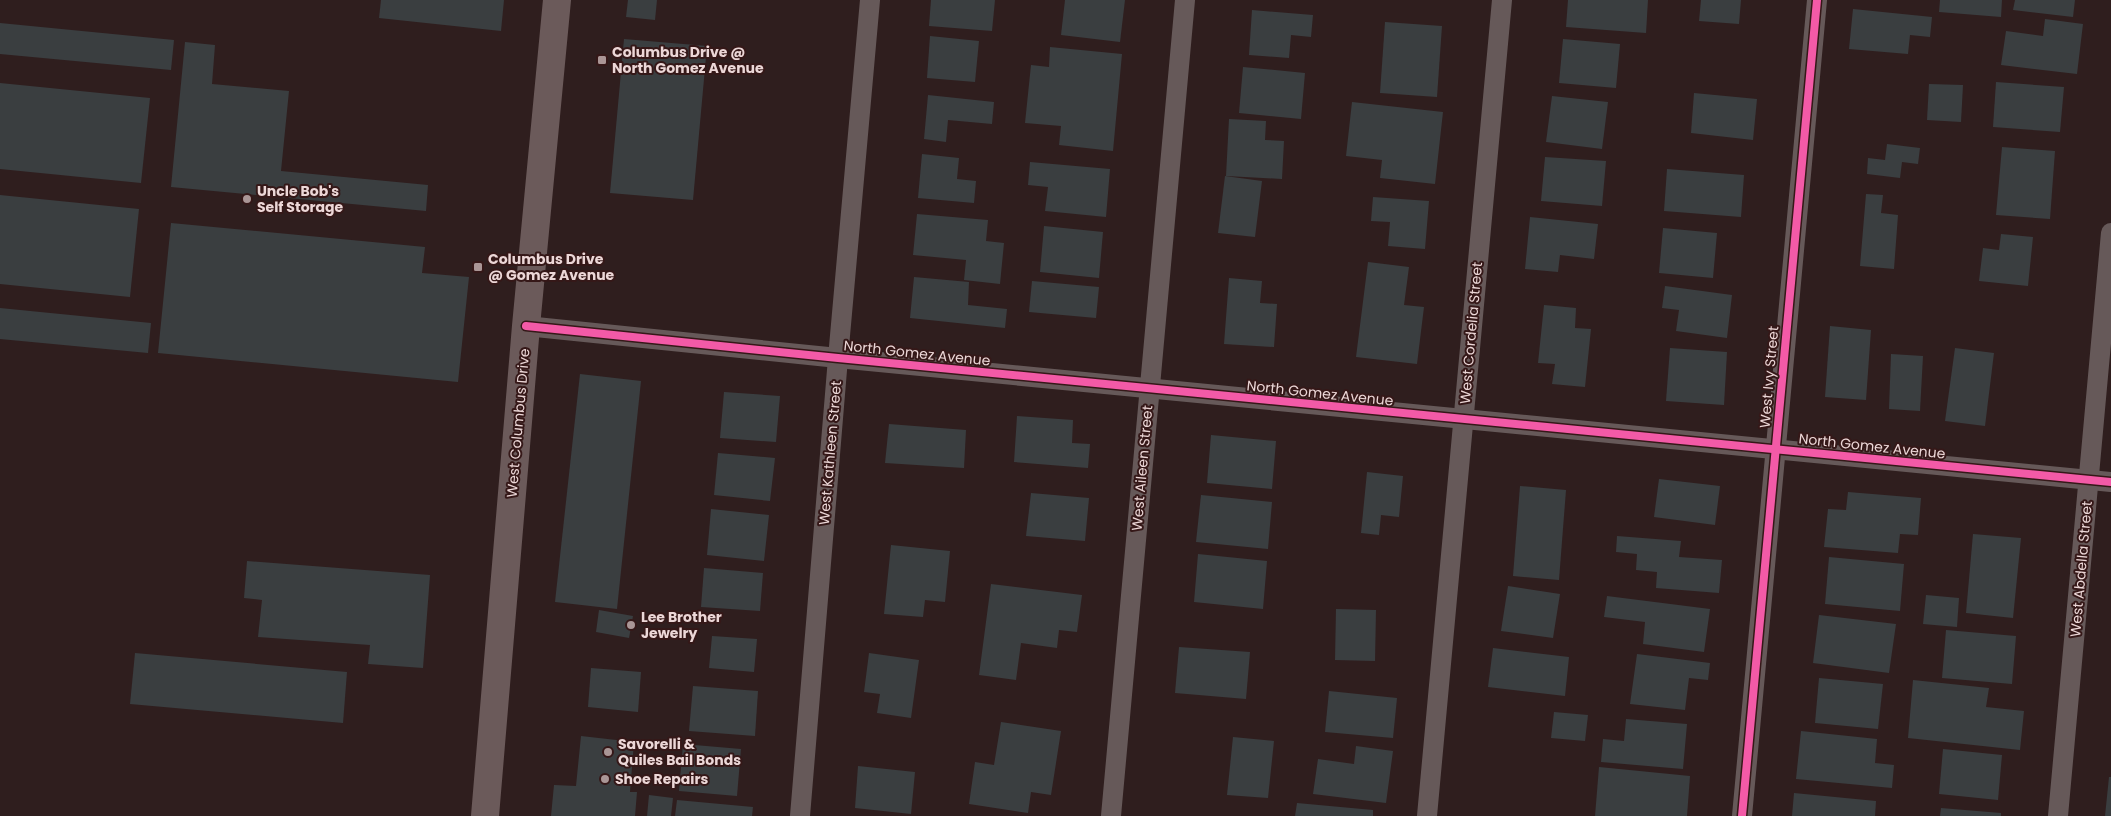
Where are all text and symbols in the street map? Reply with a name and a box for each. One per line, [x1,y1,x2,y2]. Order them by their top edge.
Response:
place label: Columbus Drive @ North Gomez Avenue [612,42,764,78]
marker: Columbus Drive @ North Gomez Avenue [596,54,608,66]
place label: Uncle Bob's Self Storage [257,181,344,217]
marker: Uncle Bob's Self Storage [241,193,253,205]
place label: Columbus Drive @ Gomez Avenue [488,249,615,285]
marker: Columbus Drive @ Gomez Avenue [472,261,484,273]
street label: West Cordelia Street [1455,261,1487,405]
street label: West Ivy Street [1755,325,1783,429]
street label: North Gomez Avenue [843,335,992,371]
street label: West Columbus Drive [502,347,535,498]
street label: North Gomez Avenue [1246,375,1395,411]
street label: West Kathleen Street [814,380,846,526]
street label: West Aileen Street [1127,404,1157,532]
street label: North Gomez Avenue [1798,428,1947,464]
street label: West Abdella Street [2065,500,2097,638]
place label: Lee Brother Jewelry [641,607,722,643]
marker: Lee Brother Jewelry [625,619,637,631]
place label: Savorelli & Quiles Bail Bonds [618,734,741,770]
marker: Savorelli & Quiles Bail Bonds [602,746,614,758]
place label: Shoe Repairs [615,769,708,789]
marker: Shoe Repairs [599,773,611,785]

